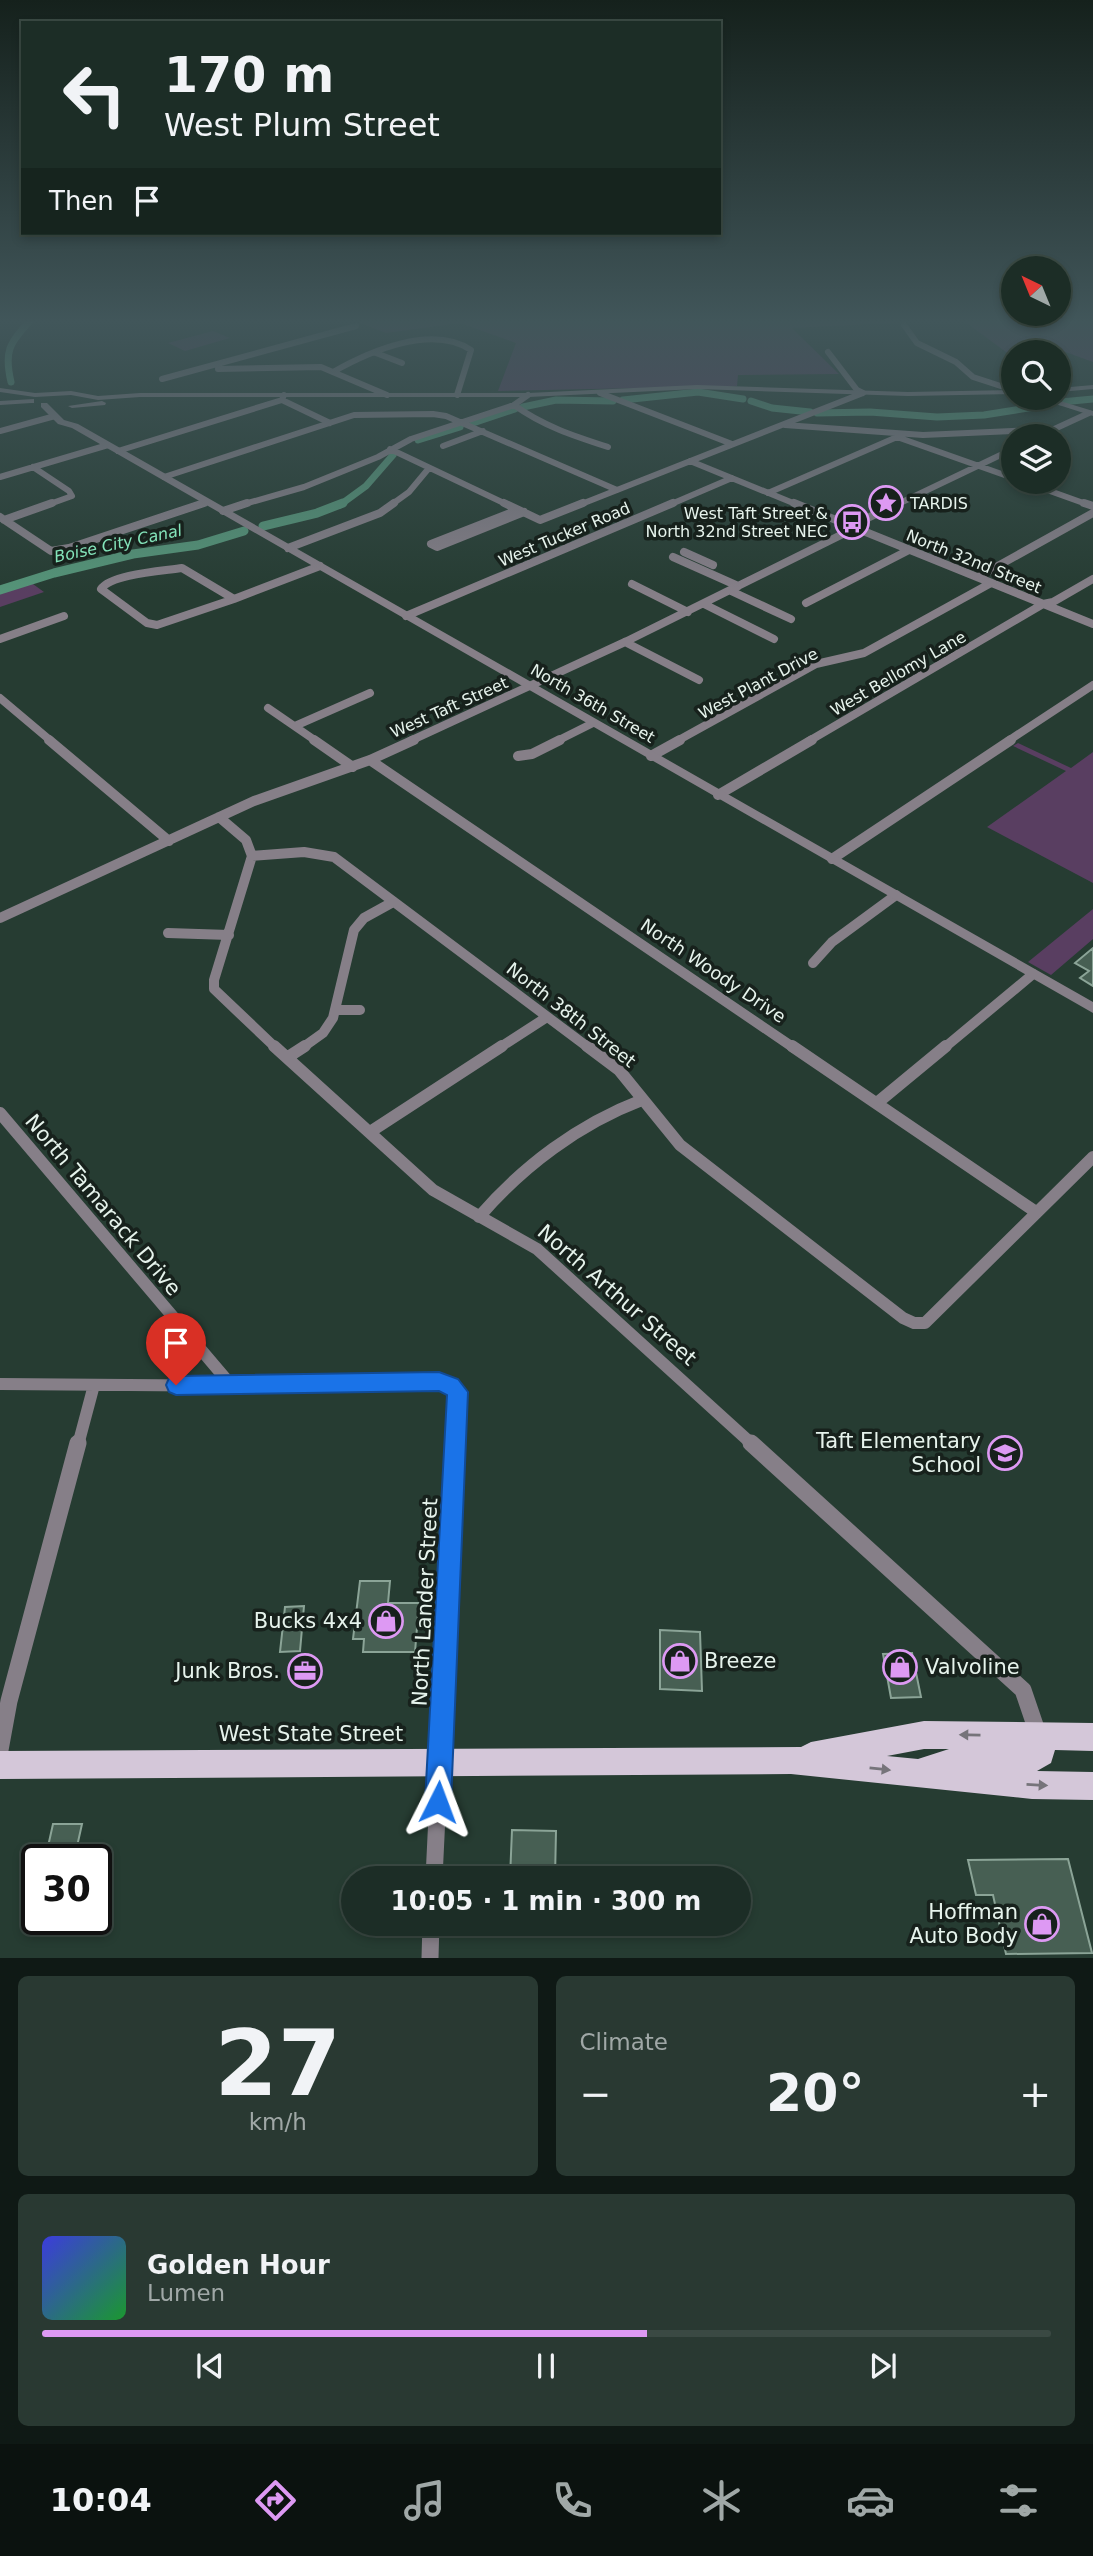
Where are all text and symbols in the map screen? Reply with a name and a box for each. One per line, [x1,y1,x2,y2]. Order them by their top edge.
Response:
text: 170 m [164,47,334,104]
icon: left [49,49,140,140]
text: West Plum Street [164,106,440,144]
icon: arrive [128,182,166,220]
text: Then [49,186,114,216]
north arrow [1001,256,1071,326]
map controls [1001,256,1071,494]
button: search [1001,340,1071,410]
button: layers [1001,424,1071,494]
place icon: TARDIS [867,484,905,522]
place label: TARDIS [909,494,968,513]
street label: West Tucker Road [496,498,633,571]
bus stop icon: West Taft Street & North 32nd Street NEC [833,503,871,541]
place label: West Taft Street & North 32nd Street NEC [645,504,828,541]
water label: Boise City Canal [52,521,184,566]
street label: North 32nd Street [903,526,1044,597]
street label: West Bellomy Lane [827,627,969,720]
street label: West Plant Drive [695,644,821,723]
street label: North 36th Street [527,660,658,747]
street label: West Taft Street [387,673,511,742]
street label: North Woody Drive [637,914,790,1027]
street label: North 38th Street [503,958,640,1071]
street label: North Tamarack Drive [20,1110,186,1300]
street label: North Arthur Street [533,1220,701,1370]
pin [146,1313,206,1385]
icon: arrive [157,1324,195,1362]
place label: Taft Elementary School [815,1429,981,1477]
school or university icon: Taft Elementary School [986,1434,1024,1472]
street label: North Lander Street [408,1497,442,1707]
shop icon: Bucks 4x4 [367,1602,405,1640]
place label: Bucks 4x4 [254,1609,362,1633]
shop icon: Breeze [661,1642,699,1680]
shop icon: Valvoline [881,1648,919,1686]
place label: Breeze [704,1649,776,1673]
office icon: Junk Bros. [286,1652,324,1690]
place label: Valvoline [925,1655,1020,1679]
place label: Junk Bros. [173,1659,280,1683]
street label: West State Street [219,1722,403,1746]
one-way arrow [959,1730,981,1741]
one-way arrow [869,1764,891,1775]
position arrow [401,1765,475,1839]
one-way arrow [1026,1779,1048,1790]
speed limit sign: 30 [21,1844,112,1935]
text: 10:05 · 1 min · 300 m [391,1886,701,1916]
place label: Hoffman Auto Body [910,1900,1018,1948]
shop icon: Hoffman Auto Body [1023,1905,1061,1943]
text: 27 [214,2011,341,2116]
text: Climate [580,2029,668,2055]
text: 20° [766,2063,864,2123]
text: − [580,2072,611,2116]
text: + [1019,2072,1051,2116]
text: km/h [249,2109,307,2135]
text: Golden Hour [147,2250,330,2280]
text: Lumen [147,2280,225,2306]
icon: previous [191,2347,229,2385]
icon: pause [527,2347,565,2385]
icon: next [864,2347,902,2385]
icon: directions [251,2476,300,2525]
icon: music [400,2476,449,2525]
icon: phone [548,2476,597,2525]
icon: climate [697,2476,746,2525]
icon: car [846,2476,895,2525]
icon: filters [994,2476,1043,2525]
text: 10:04 [50,2481,152,2519]

